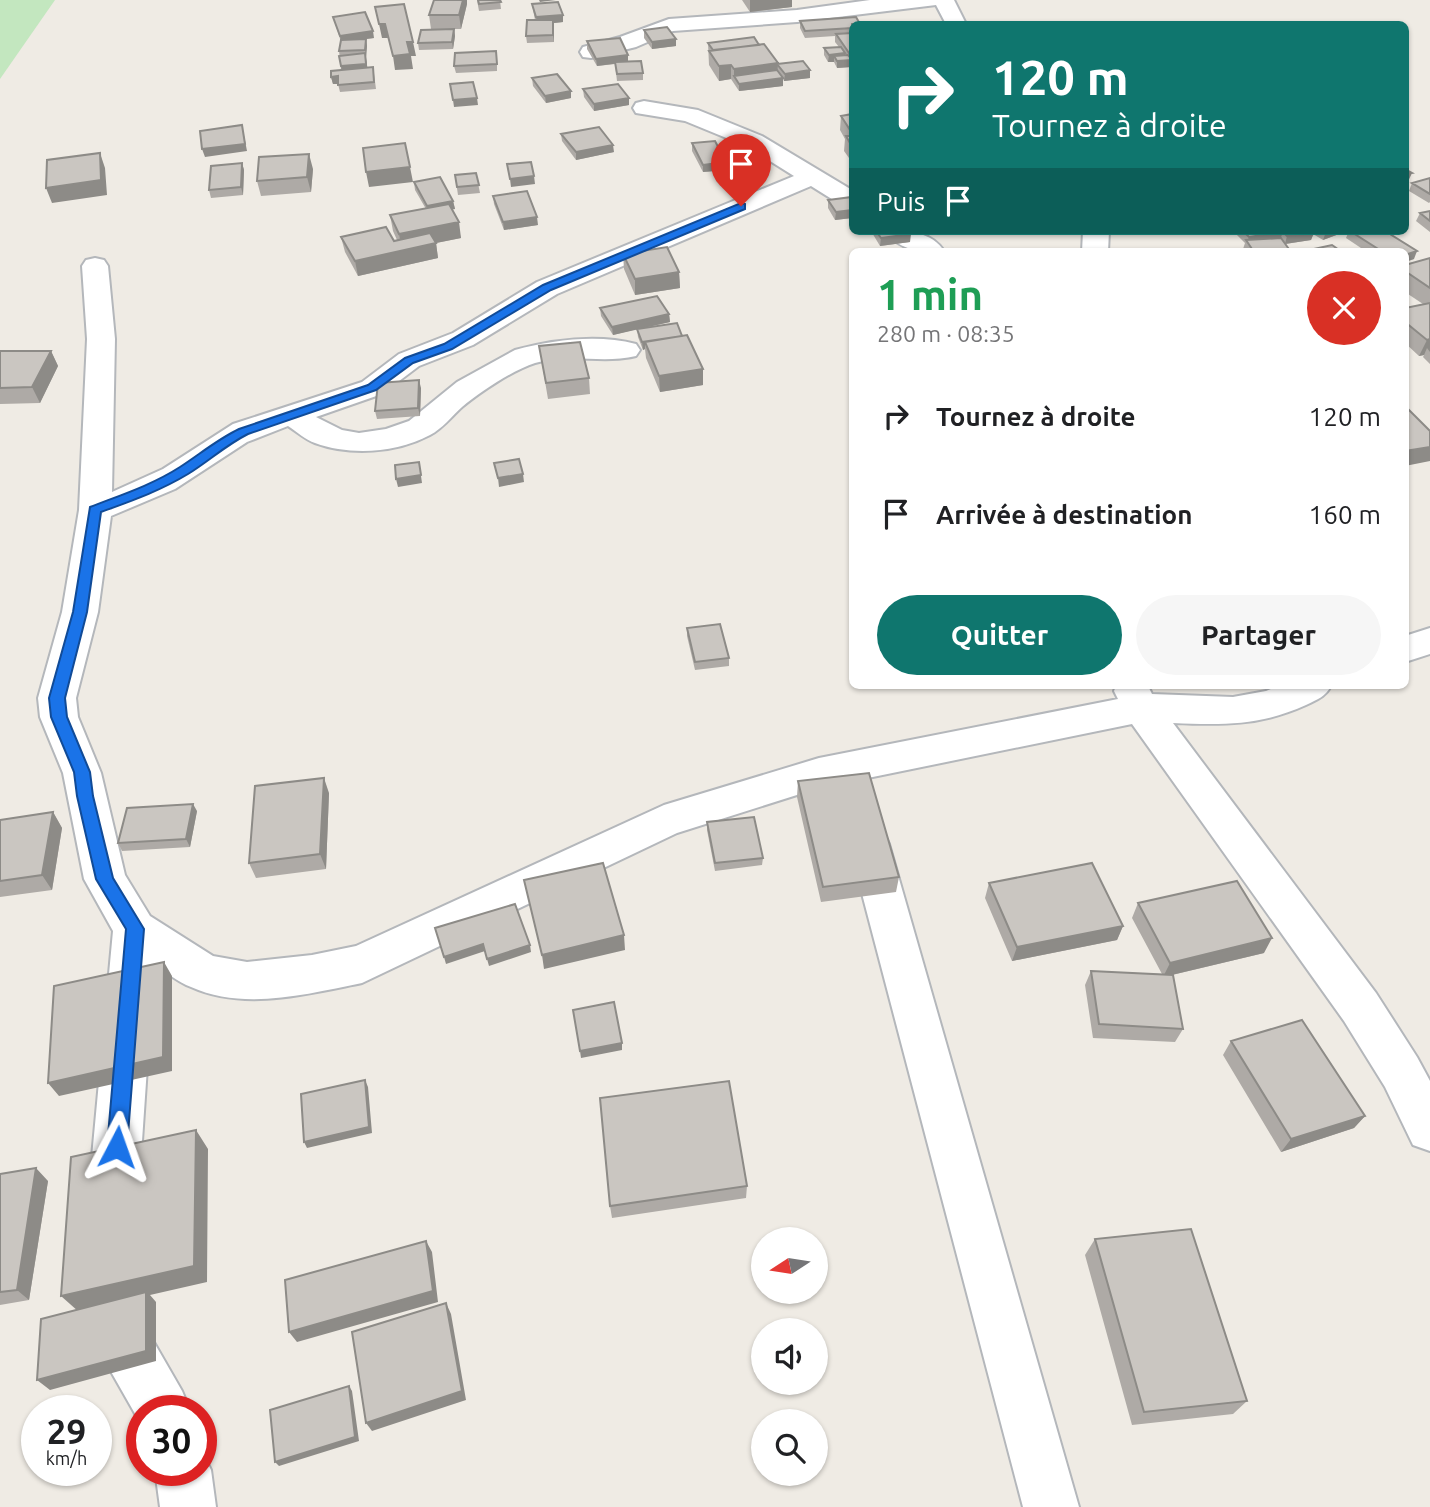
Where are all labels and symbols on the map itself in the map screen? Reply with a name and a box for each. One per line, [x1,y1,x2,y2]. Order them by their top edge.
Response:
pin [711,134,771,206]
position arrow [80,1110,154,1184]
north arrow [751,1227,828,1304]
speed limit sign: 30 [126,1395,217,1486]

